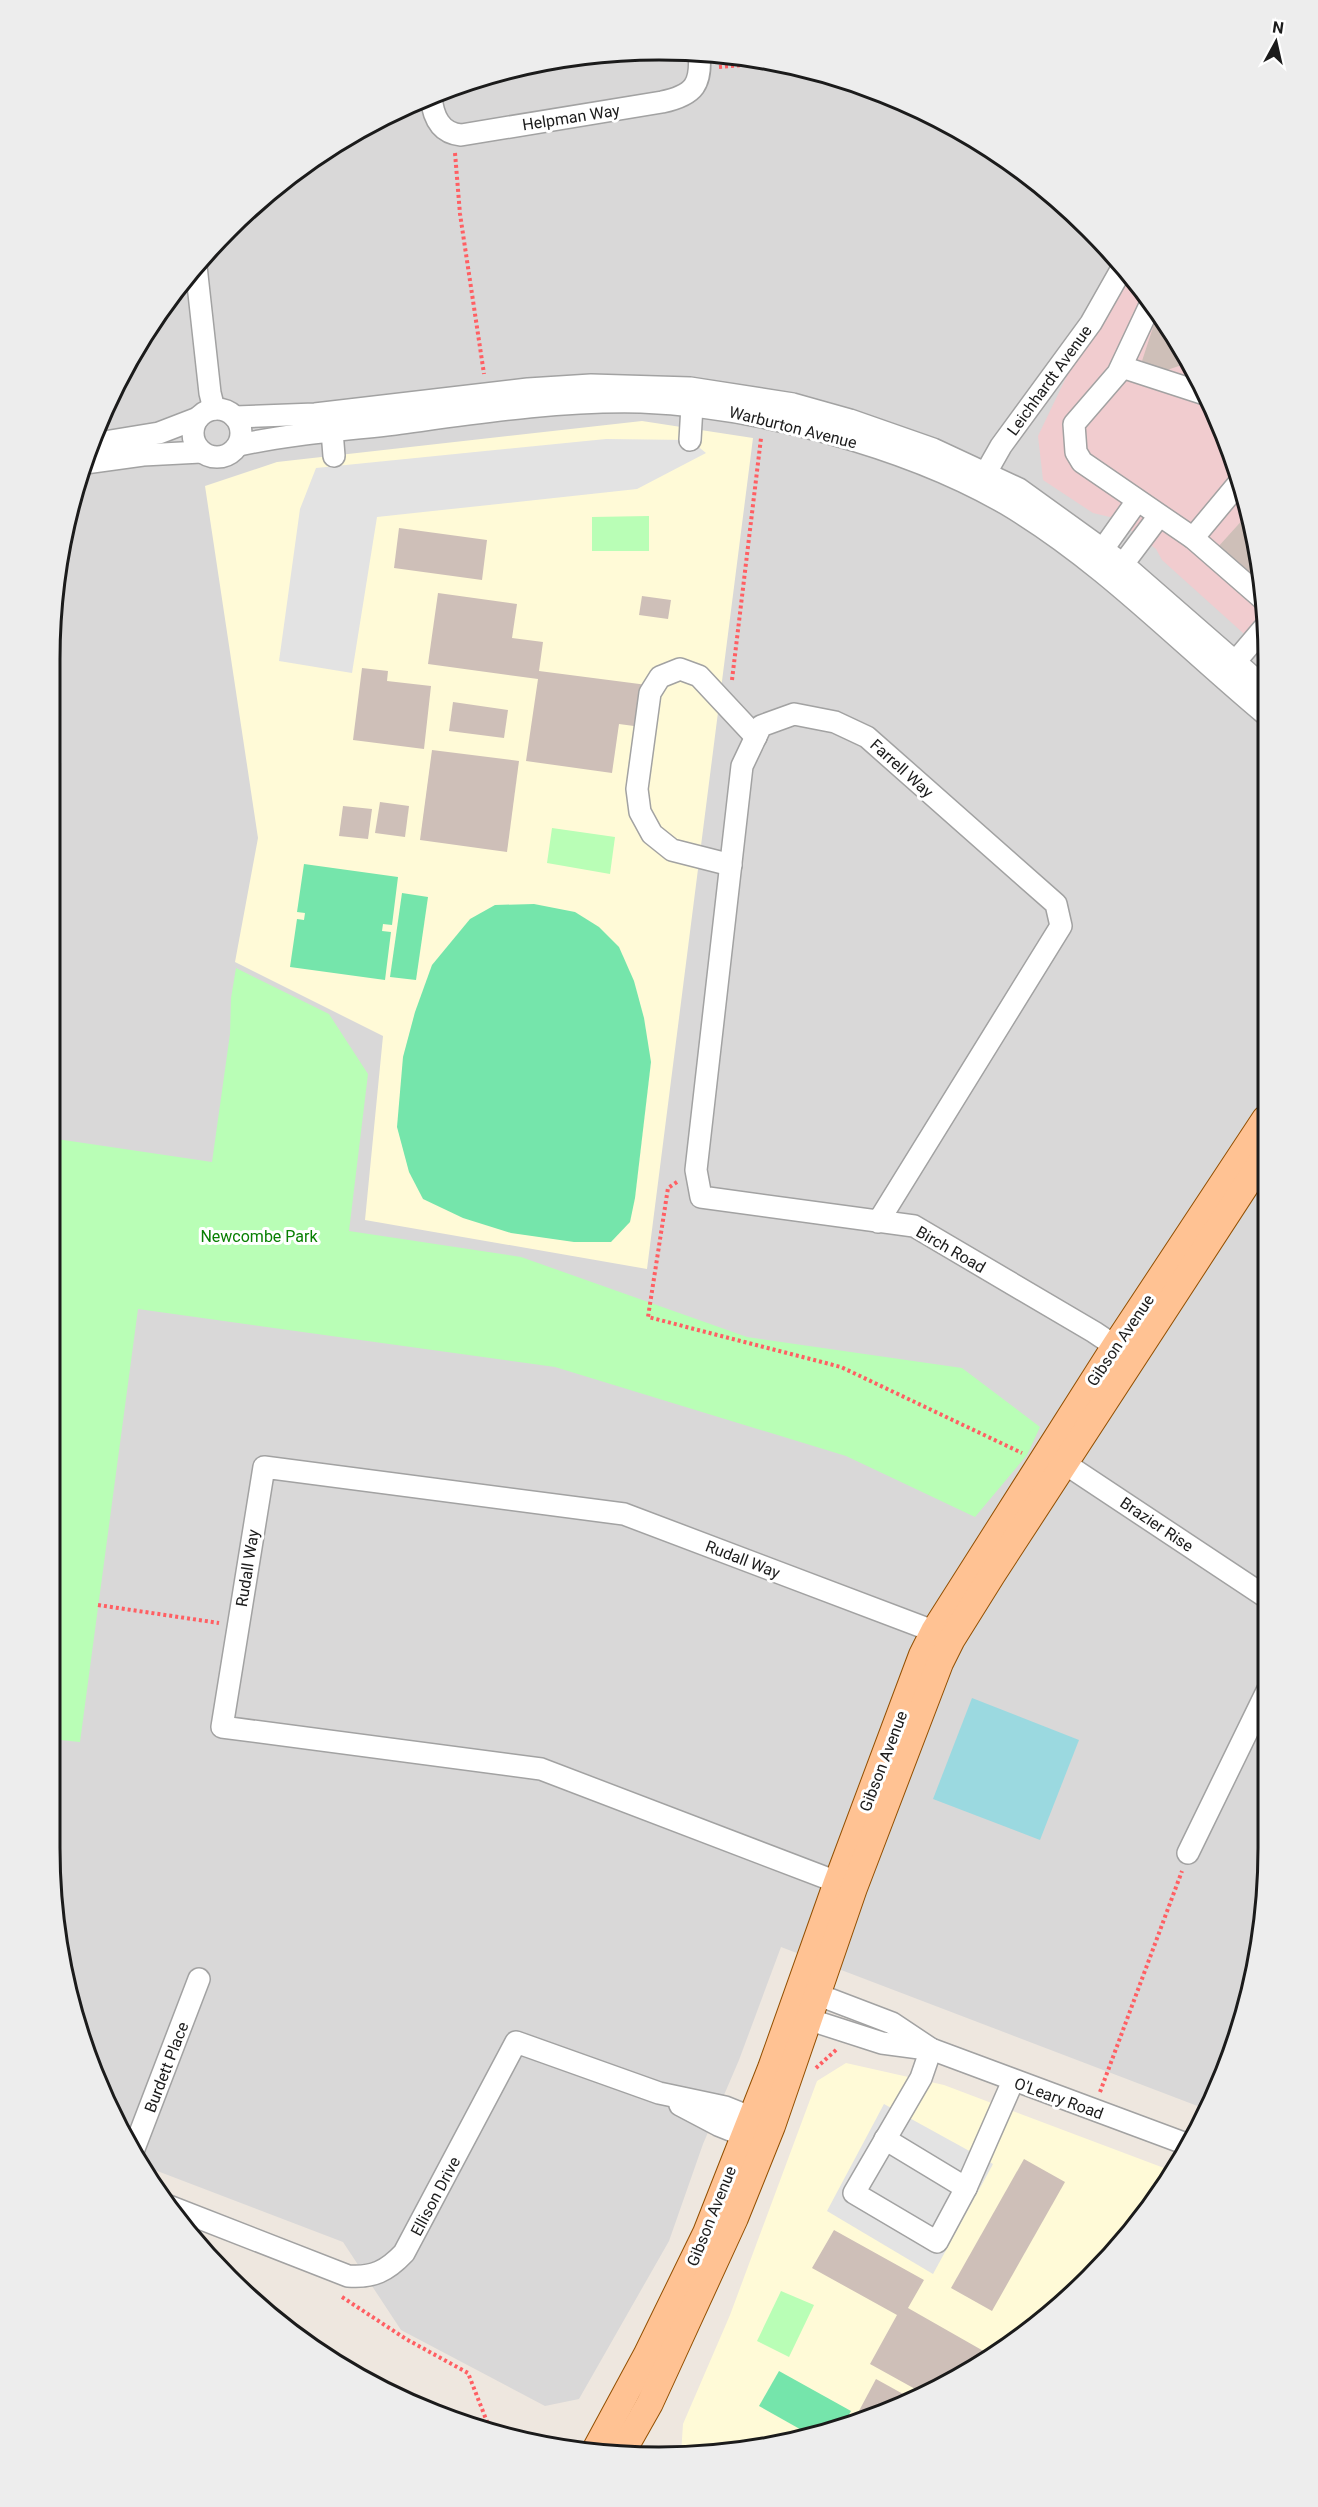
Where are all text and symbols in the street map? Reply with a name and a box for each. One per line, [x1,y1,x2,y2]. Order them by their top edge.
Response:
north arrow [1246,12,1306,72]
text: N [1271,17,1285,38]
street label: Helpman Way [521,100,622,135]
street label: Leichhardt Avenue [1003,322,1096,439]
street label: Warburton Avenue [727,402,859,453]
street label: Farrell Way [866,735,937,802]
street label: Birch Road [913,1222,989,1277]
park label: Newcombe Park [200,1227,318,1246]
street label: Gibson Avenue [1083,1291,1158,1390]
street label: Brazier Rise [1117,1493,1197,1556]
street label: Rudall Way [232,1528,263,1608]
street label: Rudall Way [703,1537,783,1583]
street label: Gibson Avenue [856,1708,911,1814]
street label: Burdett Place [140,2019,192,2115]
street label: O'Leary Road [1012,2074,1106,2123]
street label: Ellison Drive [407,2153,464,2239]
street label: Gibson Avenue [683,2163,740,2269]

